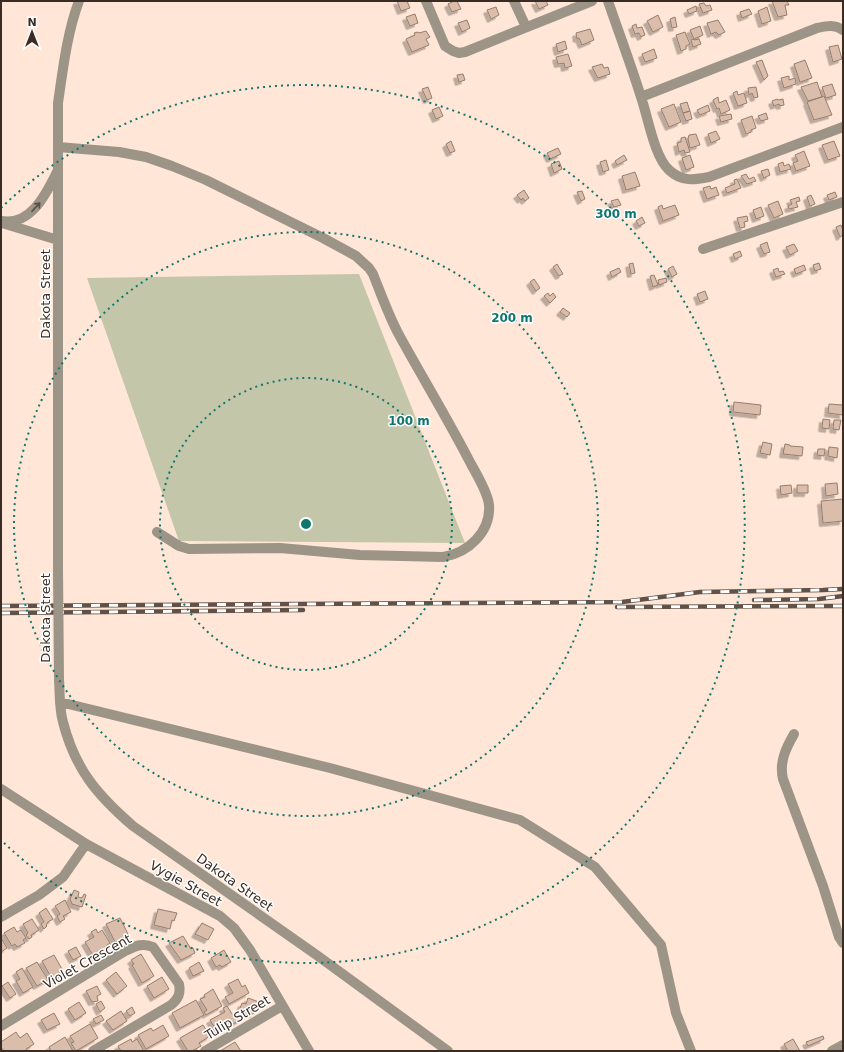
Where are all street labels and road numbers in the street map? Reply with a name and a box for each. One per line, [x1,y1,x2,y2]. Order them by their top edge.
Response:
street label: Dakota Street [38,249,53,339]
street label: Dakota Street [38,573,53,663]
street label: Dakota Street [194,851,276,914]
street label: Vygie Street [147,858,224,909]
street label: Violet Crescent [41,931,134,992]
street label: Tulip Street [201,992,273,1043]

